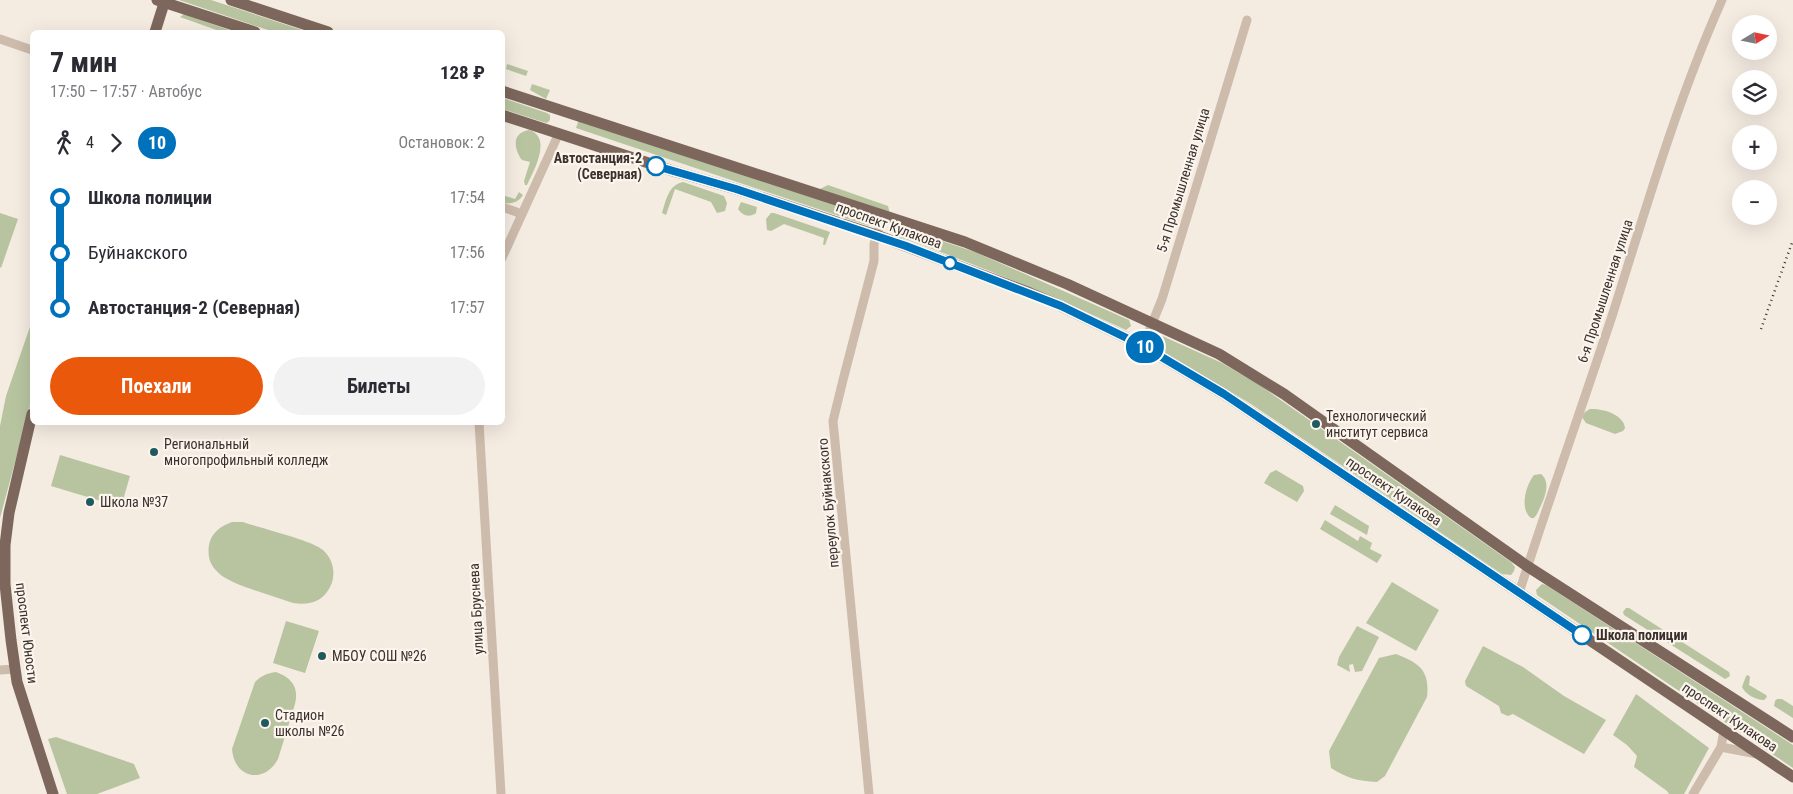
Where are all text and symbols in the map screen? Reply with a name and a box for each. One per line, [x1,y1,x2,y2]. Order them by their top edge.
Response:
north arrow [1732,15,1778,60]
map controls [1732,15,1777,225]
text: 7 мин [50,46,117,79]
text: 128 ₽ [440,61,485,84]
button: layers [1732,70,1777,115]
text: 17:50 – 17:57 · Автобус [50,82,202,101]
street label: 5-я Промышленная улица [1153,106,1213,254]
button: + [1732,125,1777,170]
icon: walk [50,129,78,157]
icon: forward [102,129,130,157]
text: 10 [148,132,166,153]
text: 4 [86,133,94,152]
text: Остановок: 2 [398,133,485,152]
place label: Автостанция-2 (Северная) [554,150,642,183]
marker: Автостанция-2 (Северная) [646,156,666,176]
button: − [1732,180,1777,225]
text: Школа полиции [88,186,212,209]
text: 17:54 [450,188,485,207]
street label: проспект Кулакова [834,198,944,252]
street label: 6-я Промышленная улица [1574,217,1636,365]
text: Буйнакского [88,241,187,264]
text: 17:56 [450,243,485,262]
unlabelled marker [943,256,957,270]
text: Автостанция-2 (Северная) [88,296,300,319]
text: 17:57 [450,298,485,317]
line badge: 10 [1122,331,1168,363]
text: 10 [1136,336,1154,357]
button: Поехали [50,357,263,415]
button: Билеты [273,357,485,415]
place label: Технологический институт сервиса [1326,408,1428,440]
marker: Технологический институт сервиса [1310,418,1322,430]
place label: Региональный многопрофильный колледж [164,436,328,468]
street label: переулок Буйнакского [814,438,842,568]
marker: Региональный многопрофильный колледж [148,446,160,458]
street label: проспект Кулакова [1343,453,1445,529]
place label: Школа №37 [100,494,168,510]
marker: Школа №37 [84,496,96,508]
street label: улица Бруснева [466,563,486,655]
street label: проспект Юности [13,582,41,684]
marker: Школа полиции [1572,625,1592,645]
place label: Школа полиции [1596,627,1687,643]
place label: МБОУ СОШ №26 [332,648,427,664]
marker: МБОУ СОШ №26 [316,650,328,662]
street label: проспект Кулакова [1679,679,1781,755]
place label: Стадион школы №26 [275,707,345,739]
marker: Стадион школы №26 [259,717,271,729]

